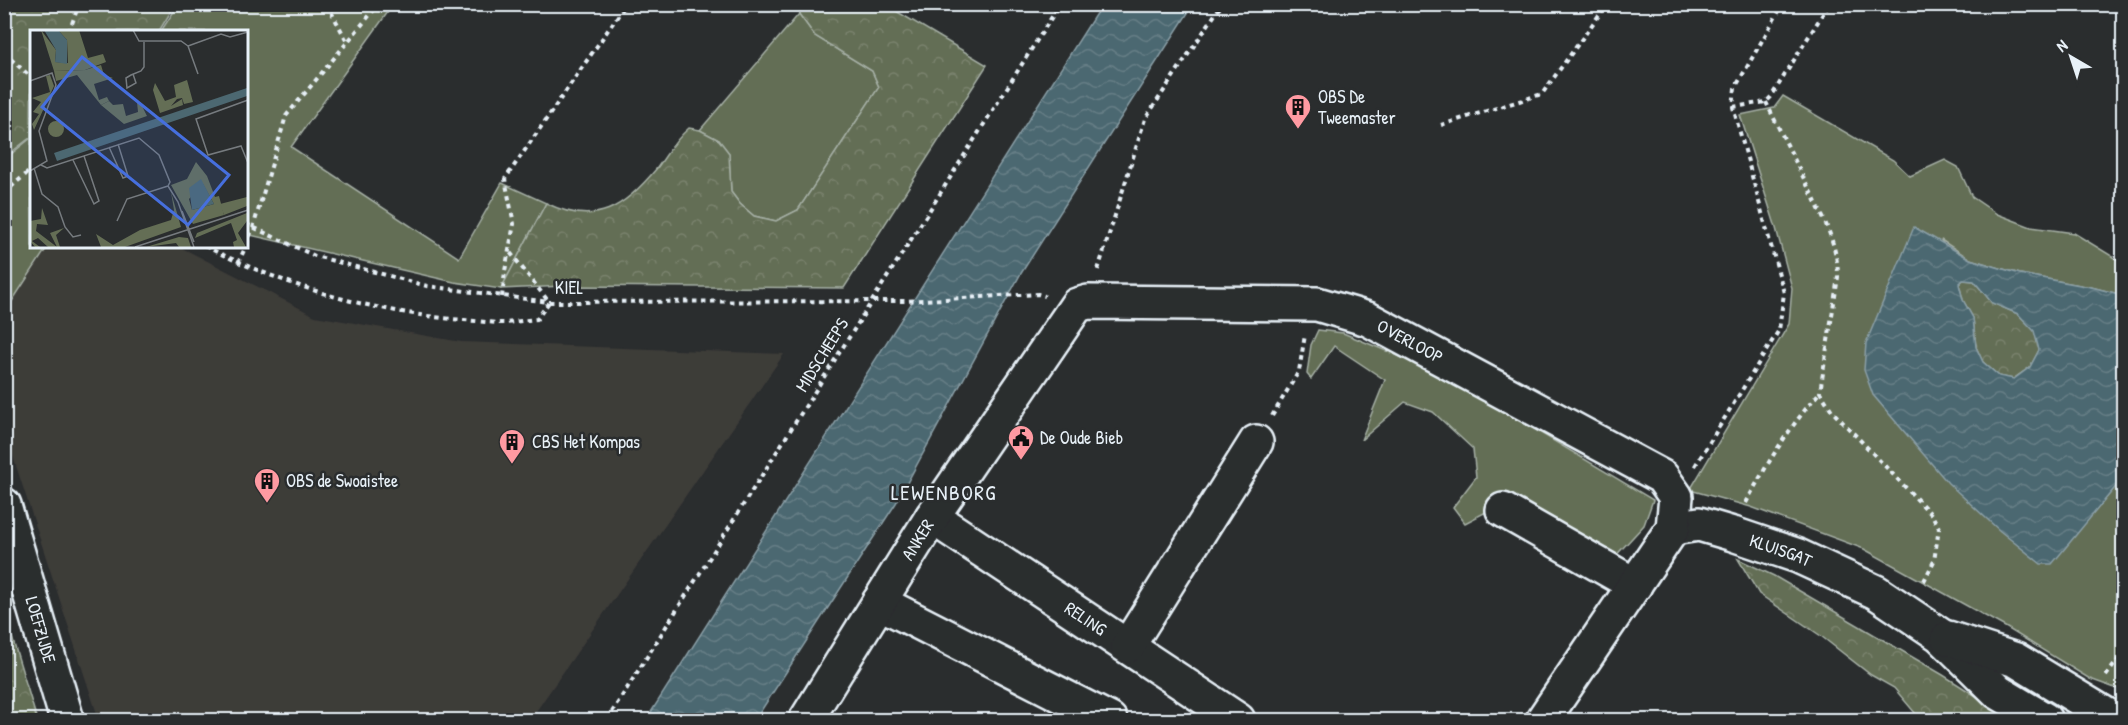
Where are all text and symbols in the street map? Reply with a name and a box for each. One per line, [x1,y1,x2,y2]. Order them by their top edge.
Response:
north arrow [2041,27,2101,87]
inset map [30,30,248,248]
text: N [2051,34,2072,57]
place label: OBS De Tweemaster [1318,84,1396,130]
building icon: OBS De Tweemaster [1283,92,1313,130]
street label: KIEL [555,275,583,300]
street label: MIDSCHEEPS [789,313,854,397]
street label: OVERLOOP [1373,313,1448,369]
public building icon: De Oude Bieb [1006,423,1036,461]
place label: De Oude Bieb [1040,425,1123,450]
building icon: CBS Het Kompas [497,427,527,465]
place label: CBS Het Kompas [532,429,640,454]
building icon: OBS de Swoaistee [252,466,282,504]
place label: OBS de Swoaistee [286,468,398,493]
district label: LEWENBORG [891,478,997,507]
street label: ANKER [895,514,940,565]
street label: KLUISGAT [1746,527,1817,573]
street label: LOEFZIJDE [19,593,63,666]
street label: RELING [1060,595,1112,641]

